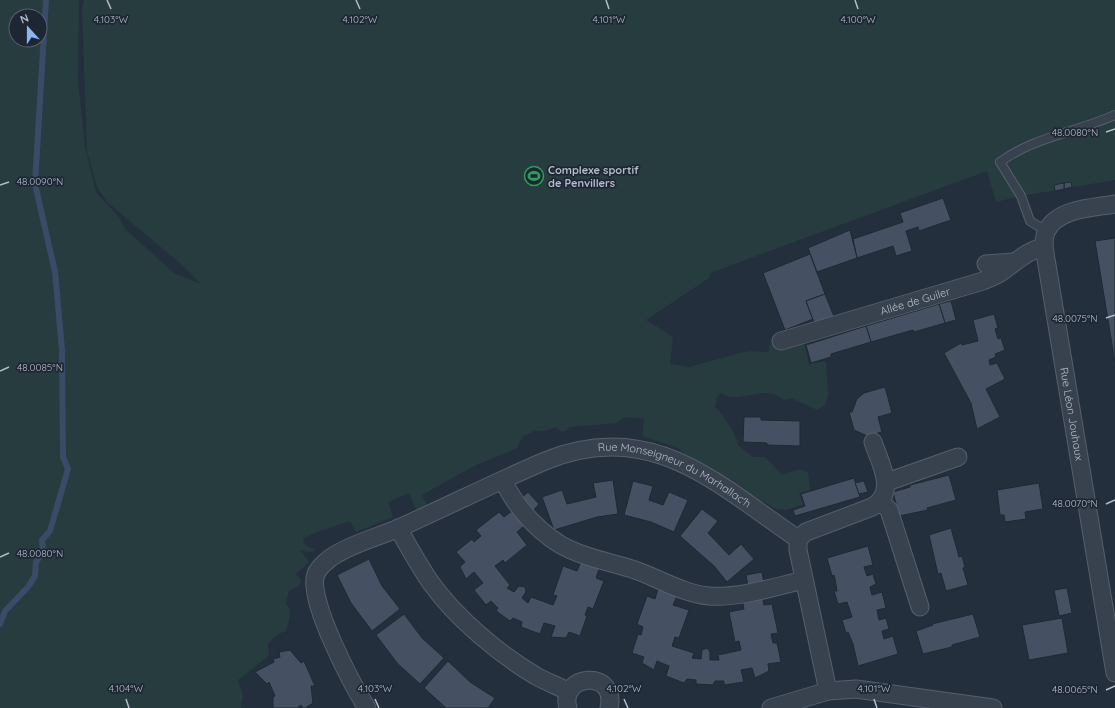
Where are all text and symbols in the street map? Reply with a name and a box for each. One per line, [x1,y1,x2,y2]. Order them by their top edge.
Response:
north arrow [8,8,48,48]
text: N [18,11,31,27]
text: 4.103°W [94,13,129,26]
text: 4.102°W [343,13,378,26]
text: 4.101°W [593,13,626,26]
text: 4.100°W [840,13,876,26]
text: 48.0080°N [1052,126,1098,139]
place label: Complexe sportif de Penvillers [548,163,639,190]
sports icon: Complexe sportif de Penvillers [523,165,545,187]
text: 48.0090°N [17,175,63,188]
street label: Allée de Guiler [878,284,953,318]
text: 48.0075°N [1052,312,1098,325]
text: 48.0085°N [17,361,63,374]
street label: Rue Léon Jouhaux [1057,366,1086,462]
street label: Rue Monseigneur du Marhallac'h [597,440,754,511]
text: 48.0070°N [1052,497,1098,510]
text: 48.0080°N [17,547,63,560]
text: 4.104°W [109,682,144,695]
text: 4.103°W [358,682,393,695]
text: 4.102°W [607,682,642,695]
text: 4.101°W [858,682,891,695]
text: 48.0065°N [1052,683,1098,696]

